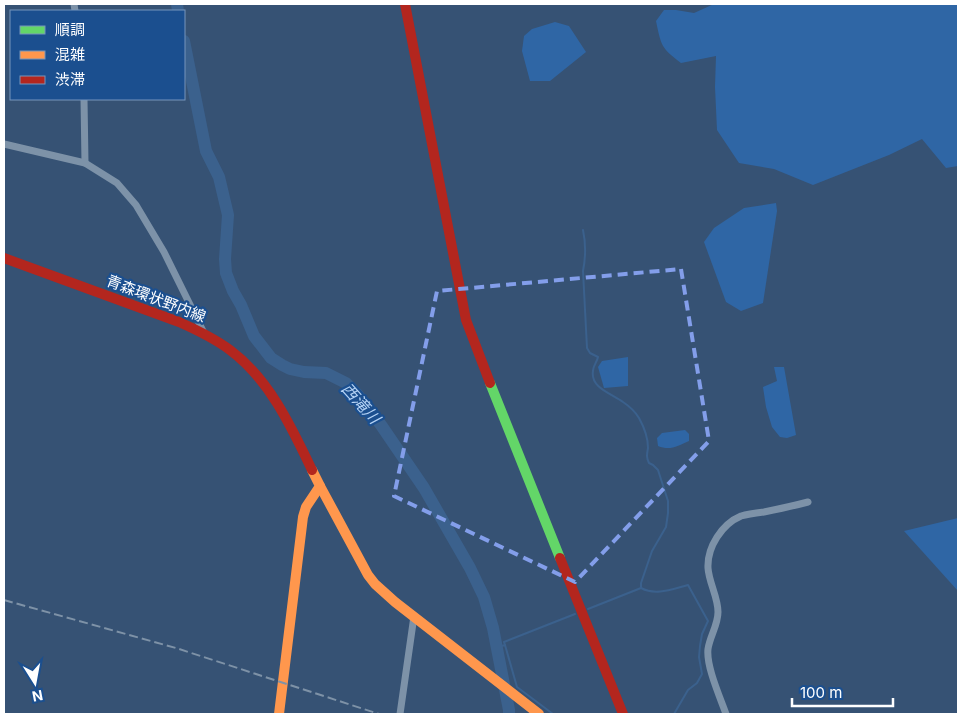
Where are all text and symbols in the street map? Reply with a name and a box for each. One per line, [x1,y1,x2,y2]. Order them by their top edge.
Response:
legend [10,10,185,100]
text: 順調 [55,20,85,39]
text: 混雑 [55,45,85,64]
text: 渋滞 [55,70,85,89]
street label: 青森環状野内線 [104,271,209,326]
water label: 西滝川 [338,378,386,429]
north arrow [10,658,60,708]
scale bar [792,676,893,708]
text: 100 m [800,683,842,702]
text: N [31,687,44,706]

